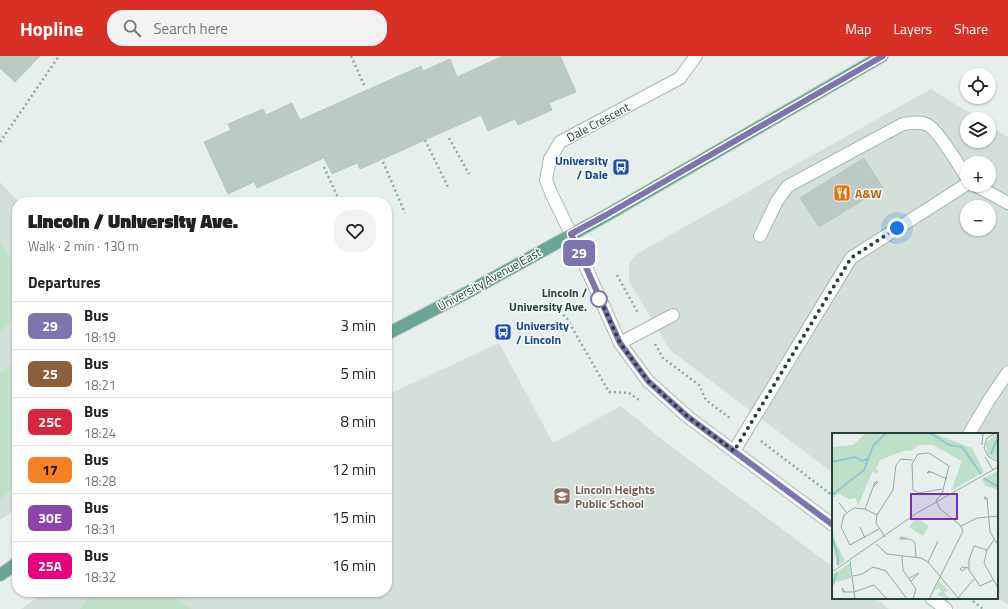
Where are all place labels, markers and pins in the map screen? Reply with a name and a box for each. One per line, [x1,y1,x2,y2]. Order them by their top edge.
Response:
place label: University / Dale [555,151,608,184]
bus stop icon: University / Dale [611,157,631,177]
restaurant icon: A&W [832,183,852,203]
place label: A&W [855,184,882,203]
place label: Lincoln / University Ave. [509,283,587,316]
marker: Lincoln / University Ave. [590,290,608,308]
place label: University / Lincoln [516,316,569,349]
bus stop icon: University / Lincoln [493,322,513,342]
place label: Lincoln Heights Public School [575,480,655,513]
school or university icon: Lincoln Heights Public School [552,486,572,506]

